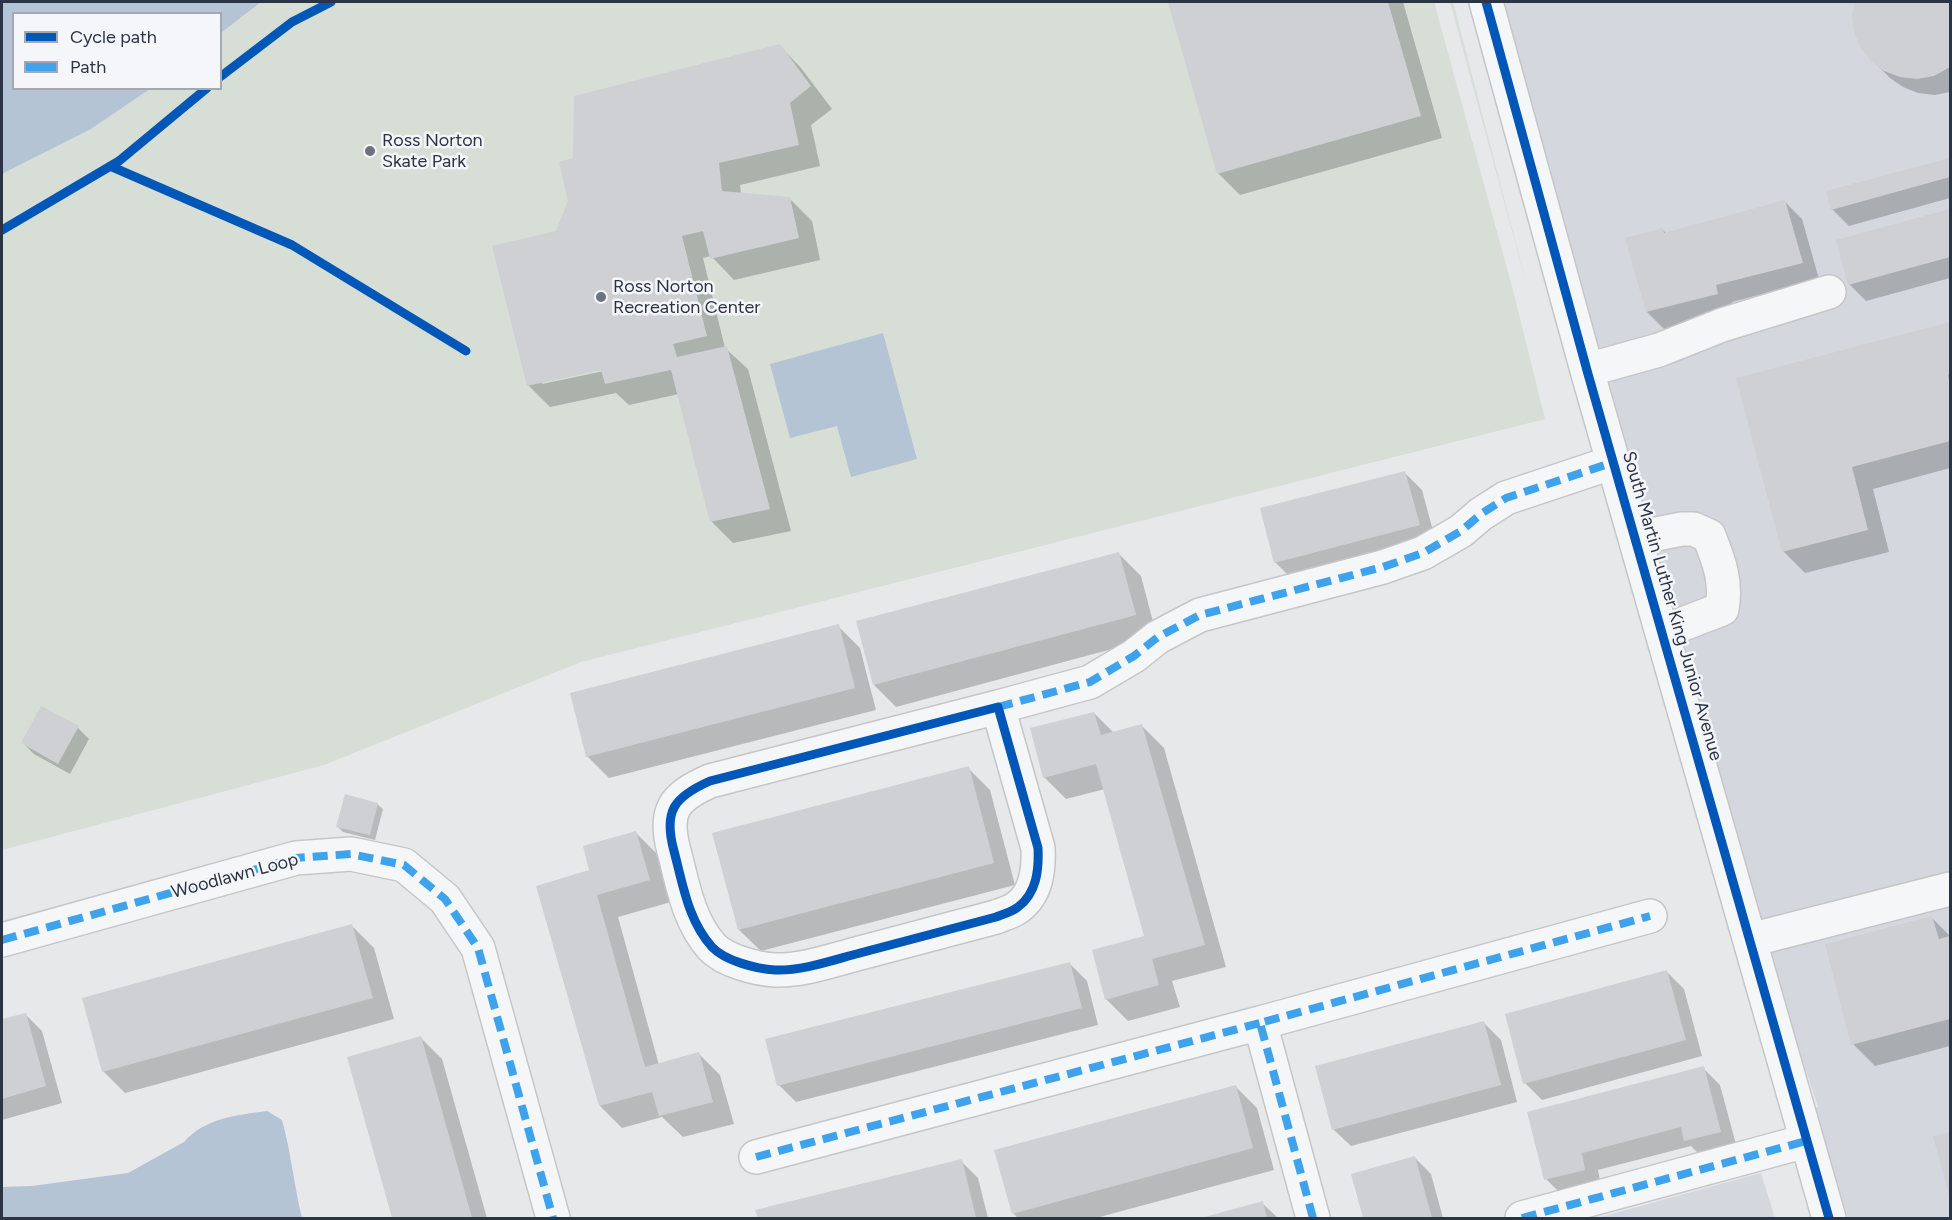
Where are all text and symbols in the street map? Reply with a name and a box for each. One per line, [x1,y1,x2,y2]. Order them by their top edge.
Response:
legend [12,12,222,90]
text: Cycle path [70,26,157,48]
text: Path [70,56,106,78]
place label: Ross Norton Skate Park [382,130,483,172]
marker: Ross Norton Skate Park [363,144,377,158]
place label: Ross Norton Recreation Center [613,276,760,318]
marker: Ross Norton Recreation Center [594,290,608,304]
street label: South Martin Luther King Junior Avenue [1617,449,1727,763]
street label: Woodlawn Loop [169,849,301,903]

